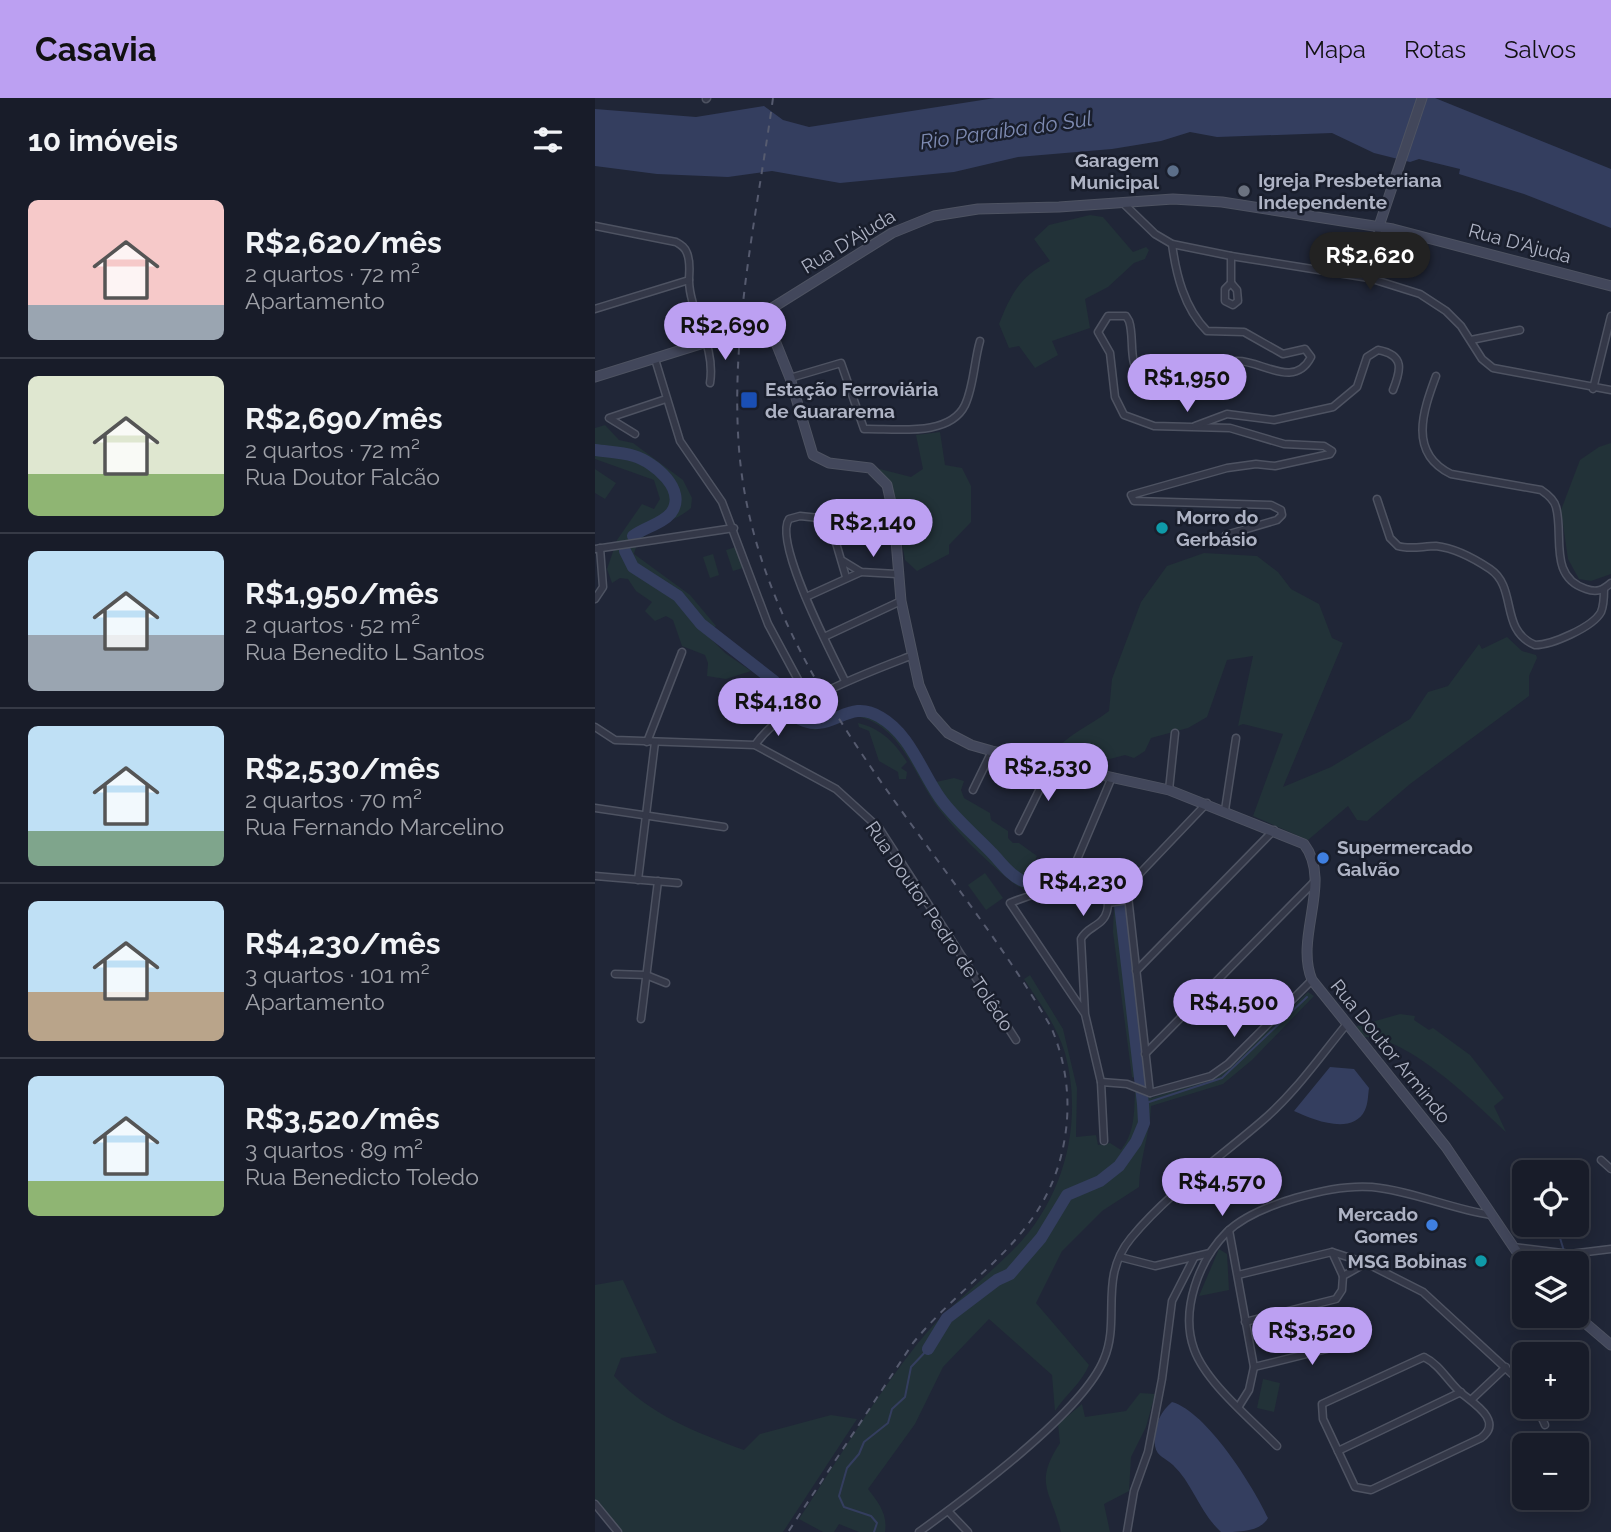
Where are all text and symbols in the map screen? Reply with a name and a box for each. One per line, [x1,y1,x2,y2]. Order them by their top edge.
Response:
text: Casavia [35,30,157,69]
text: Mapa [1304,35,1366,64]
text: Rotas [1404,35,1466,64]
text: Salvos [1504,35,1576,64]
water label: Rio Paraíba do Sul [918,106,1094,154]
icon: filters [529,121,567,159]
text: 10 imóveis [28,123,178,158]
place label: Garagem Municipal [1070,149,1160,193]
marker: Garagem Municipal [1165,163,1181,179]
place label: Igreja Presbeteriana Independente [1258,169,1442,213]
marker: Igreja Presbeteriana Independente [1236,183,1252,199]
street label: Rua D'Ajuda [797,204,899,278]
street label: Rua D'Ajuda [1466,219,1574,267]
text: R$2,620/mês [245,225,442,260]
icon: home [84,228,168,312]
pin: R$2,620 [1305,232,1435,292]
text: R$2,620 [1325,241,1415,268]
text: 2 quartos · 72 m² [245,260,420,287]
text: Apartamento [245,287,385,314]
pin: R$2,690 [660,302,790,362]
text: R$2,690 [680,311,770,338]
pin: R$1,950 [1122,354,1252,414]
text: R$1,950 [1144,363,1231,390]
place label: Estação Ferroviária de Guararema [765,378,938,422]
marker: Estação Ferroviária de Guararema [739,390,759,410]
text: R$2,690/mês [245,401,443,436]
icon: home [84,404,168,488]
text: 2 quartos · 72 m² [245,436,420,463]
text: Rua Doutor Falcão [245,463,440,490]
pin: R$2,140 [808,500,938,559]
place label: Morro do Gerbásio [1176,506,1258,550]
text: R$2,140 [830,508,916,535]
marker: Morro do Gerbásio [1154,520,1170,536]
text: R$1,950/mês [245,576,439,611]
icon: home [84,579,168,663]
text: 2 quartos · 52 m² [245,611,420,638]
text: Rua Benedito L Santos [245,638,485,665]
pin: R$4,180 [713,678,843,738]
text: R$4,180 [734,687,822,714]
pin: R$2,530 [983,744,1113,803]
text: R$2,530/mês [245,751,440,786]
text: R$2,530 [1004,752,1092,779]
icon: home [84,754,168,838]
text: 2 quartos · 70 m² [245,786,422,813]
text: Rua Fernando Marcelino [245,813,504,840]
street label: Rua Doutor Pedro de Tolêdo [862,817,1018,1035]
place label: Supermercado Galvão [1337,836,1473,880]
marker: Supermercado Galvão [1315,850,1331,866]
pin: R$4,230 [1018,858,1148,918]
text: R$4,230 [1039,867,1127,894]
text: R$4,230/mês [245,926,441,961]
icon: home [84,929,168,1013]
text: 3 quartos · 101 m² [245,961,430,988]
street label: Rua Doutor Armindo [1326,975,1456,1127]
pin: R$4,500 [1169,979,1299,1039]
text: Apartamento [245,988,385,1015]
text: R$4,500 [1189,988,1279,1015]
text: R$3,520/mês [245,1101,440,1136]
icon: home [84,1104,168,1188]
text: 3 quartos · 89 m² [245,1136,423,1163]
pin: R$4,570 [1157,1158,1287,1218]
map controls [1512,1160,1589,1510]
button: locate [1512,1160,1589,1237]
text: Rua Benedicto Toledo [245,1163,479,1190]
text: R$4,570 [1178,1167,1266,1194]
place label: Mercado Gomes [1338,1203,1418,1247]
marker: Mercado Gomes [1424,1217,1440,1233]
place label: MSG Bobinas [1347,1250,1467,1272]
button: layers [1512,1251,1589,1328]
marker: MSG Bobinas [1473,1253,1489,1269]
pin: R$3,520 [1247,1308,1377,1367]
text: R$3,520 [1268,1316,1356,1343]
button: + [1512,1342,1589,1419]
button: − [1512,1433,1589,1510]

